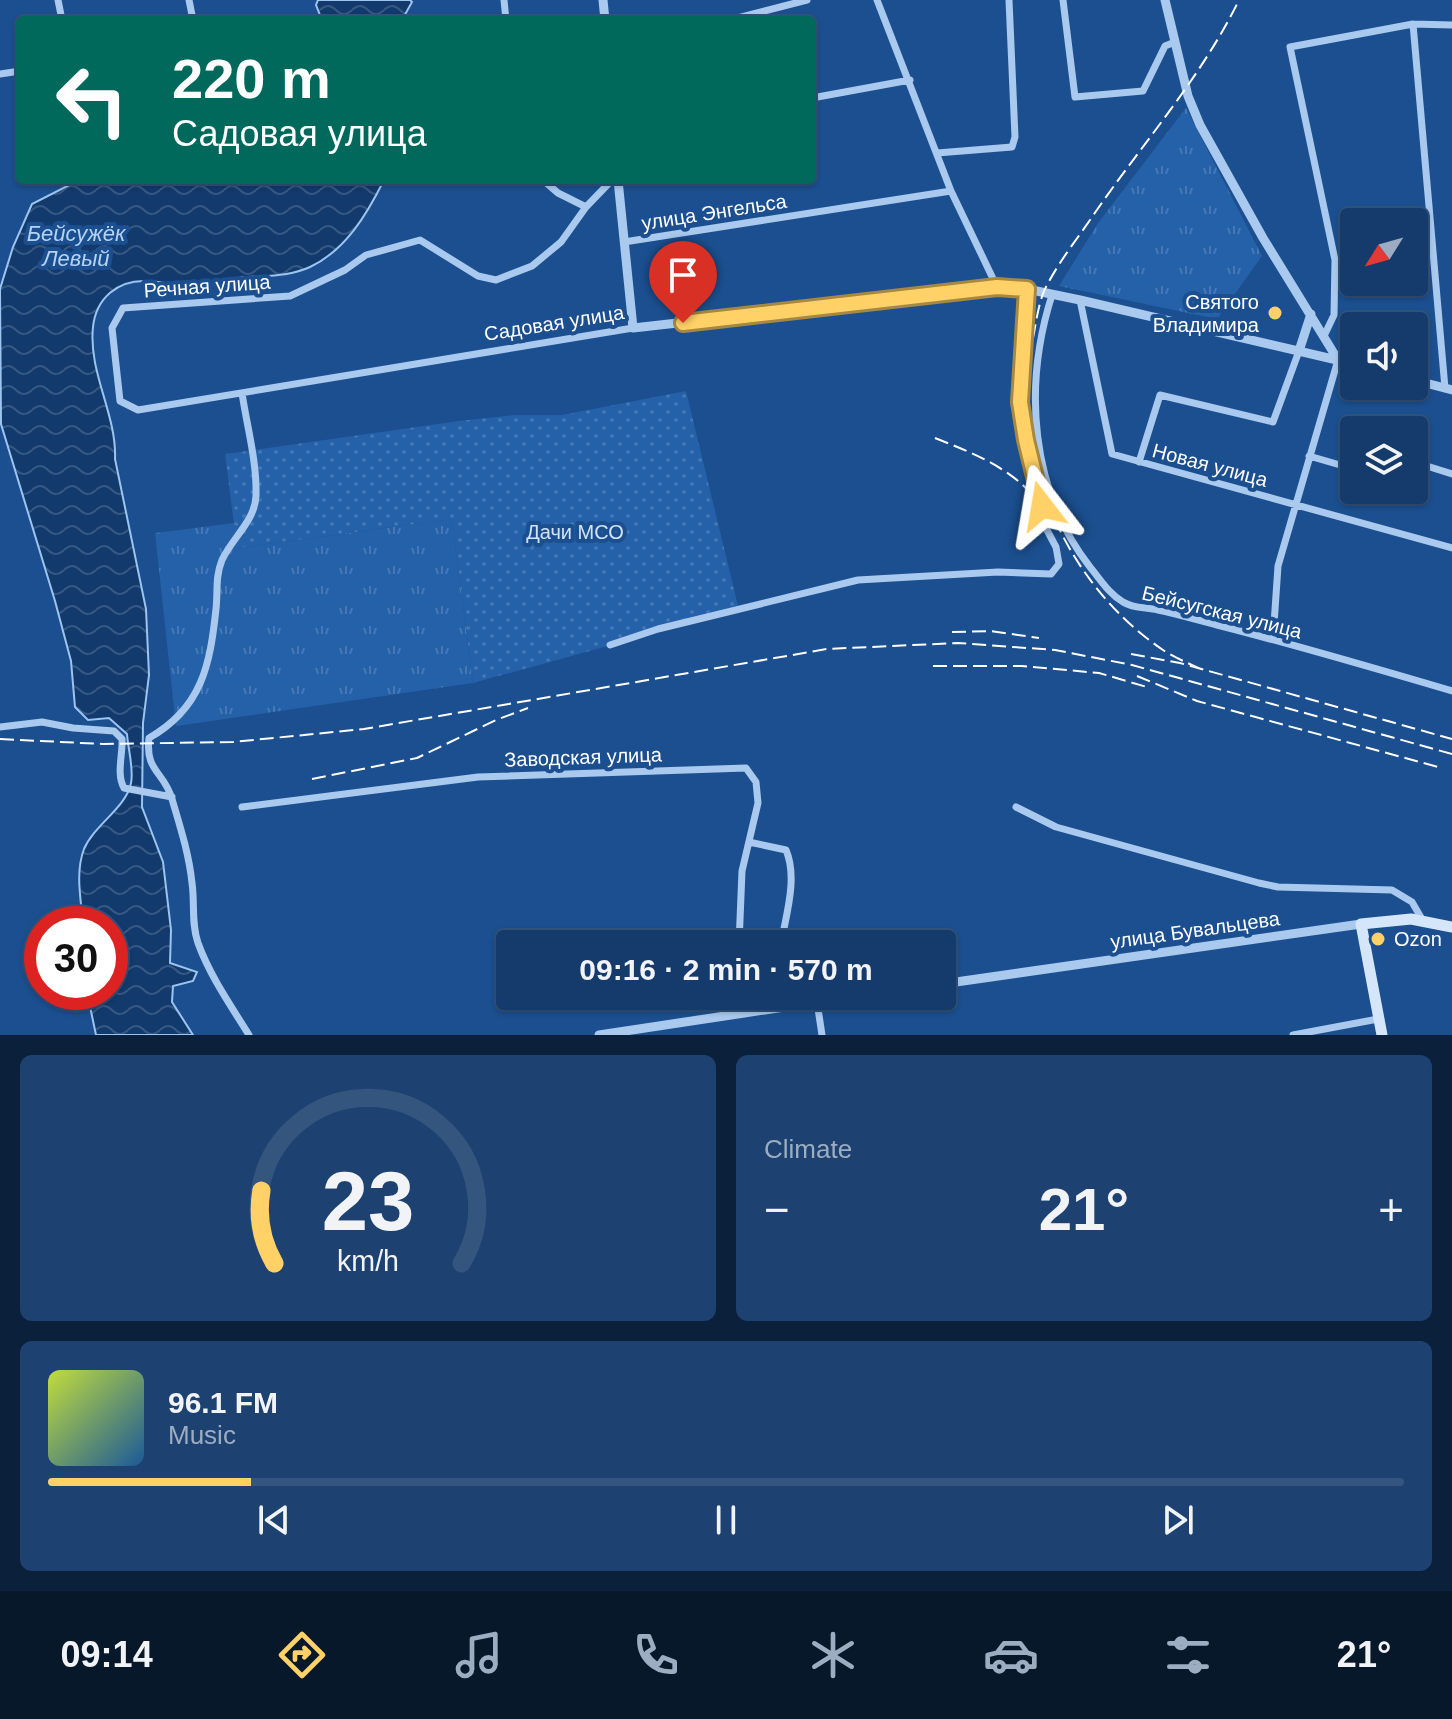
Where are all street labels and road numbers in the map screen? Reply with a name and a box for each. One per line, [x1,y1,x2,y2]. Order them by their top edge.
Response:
street label: улица Энгельса [640,190,789,234]
street label: Речная улица [143,271,272,301]
street label: Садовая улица [482,301,626,345]
street label: Новая улица [1150,439,1271,491]
street label: Бейсугская улица [1140,581,1305,643]
street label: Заводская улица [504,743,663,771]
street label: улица Бувальцева [1109,907,1282,953]

